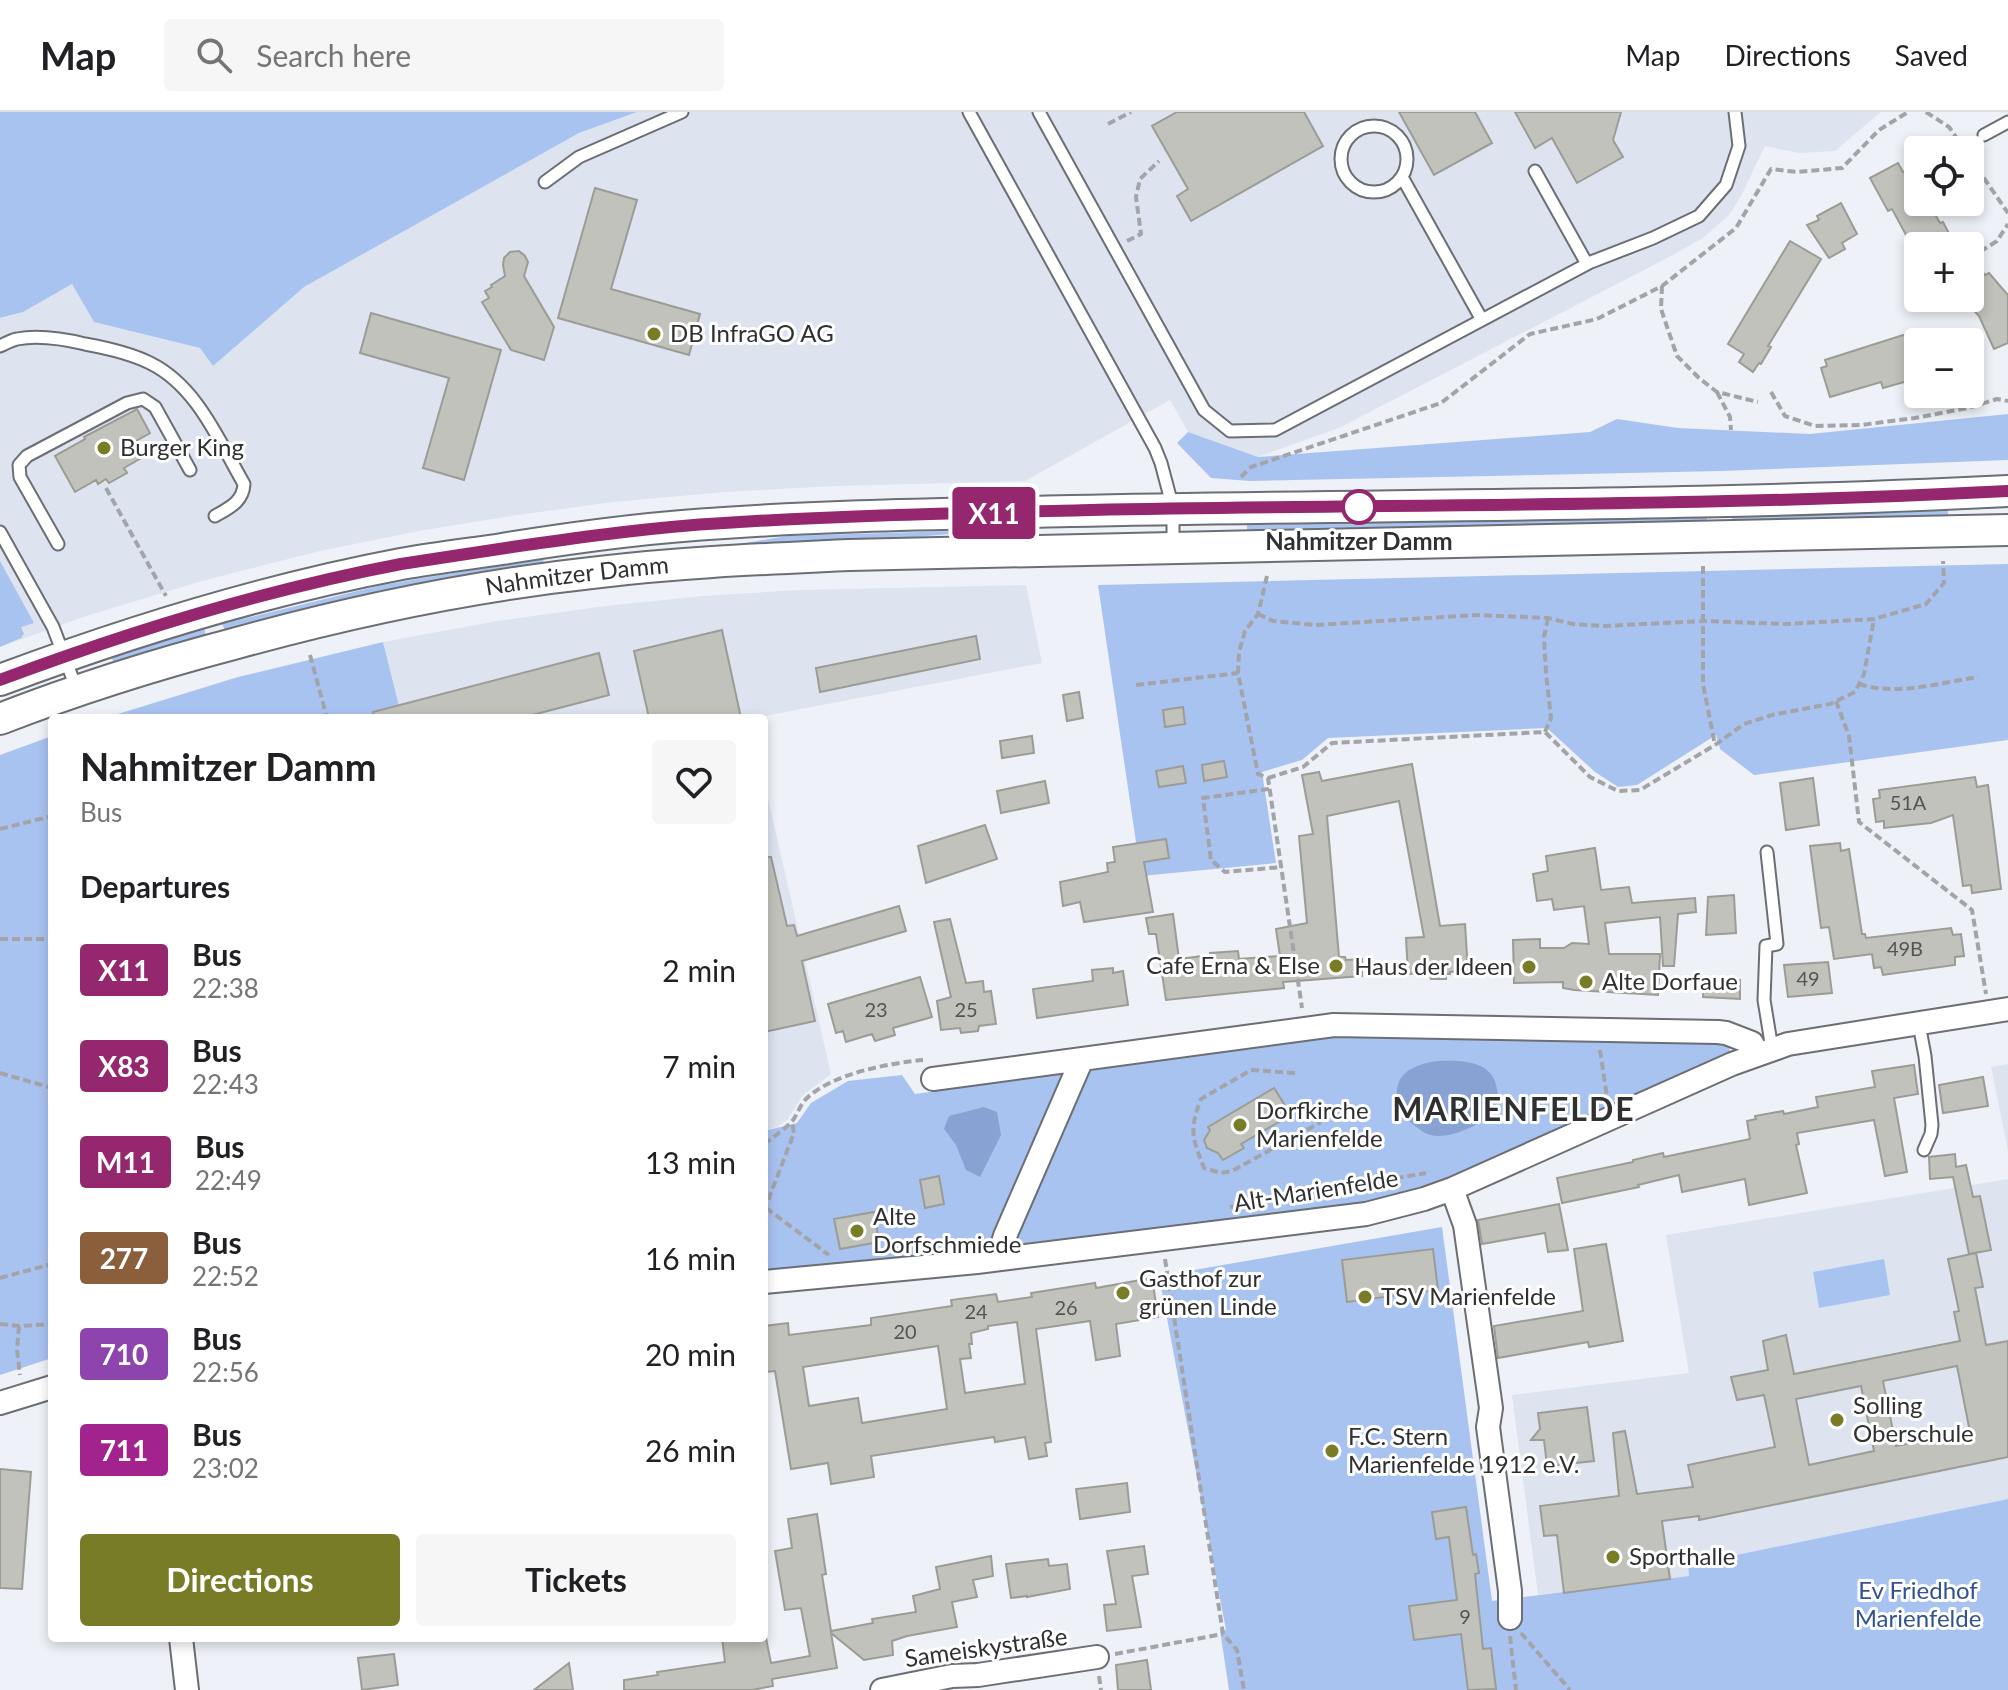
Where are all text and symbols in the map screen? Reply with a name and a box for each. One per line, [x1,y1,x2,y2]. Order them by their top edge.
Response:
search box [164,19,724,91]
text: Map [40,32,116,78]
icon: search [192,33,236,77]
text: Search here [256,37,411,73]
text: Map [1625,38,1680,72]
text: Directions [1724,38,1851,72]
text: Saved [1895,38,1968,72]
map controls [1904,136,1984,408]
button: locate [1904,136,1984,216]
button: + [1904,232,1984,312]
place label: DB InfraGO AG [670,318,834,347]
marker: DB InfraGO AG [645,325,663,343]
button: − [1904,328,1984,408]
place label: Burger King [120,432,244,461]
marker: Burger King [95,439,113,457]
line badge: X11 [948,487,1040,539]
marker: Nahmitzer Damm [1342,490,1376,524]
text: X11 [968,496,1020,530]
place label: Nahmitzer Damm [1265,526,1453,555]
street label: Nahmitzer Damm [483,549,670,600]
button: heart [652,740,736,824]
text: Nahmitzer Damm [80,743,377,789]
house number: 51A [1890,790,1927,814]
text: Bus [80,796,122,828]
text: Departures [80,868,230,904]
text: Bus [192,936,242,972]
house number: 49B [1887,936,1923,960]
place label: Cafe Erna & Else [1146,950,1320,979]
place label: Haus der Ideen [1354,951,1513,980]
text: 2 min [662,952,736,988]
text: X11 [98,953,150,987]
marker: Cafe Erna & Else [1327,957,1345,975]
marker: Haus der Ideen [1520,958,1538,976]
place label: Alte Dorfaue [1602,966,1738,995]
house number: 49 [1796,966,1820,990]
text: 22:38 [192,972,259,1004]
marker: Alte Dorfaue [1577,973,1595,991]
house number: 23 [864,997,888,1021]
house number: 25 [954,997,978,1021]
text: Bus [192,1032,242,1068]
text: 7 min [662,1048,736,1084]
text: X83 [98,1049,150,1083]
text: 22:43 [192,1068,259,1100]
district label: MARIENFELDE [1392,1089,1636,1128]
place label: Dorfkirche Marienfelde [1256,1095,1383,1152]
marker: Dorfkirche Marienfelde [1231,1116,1249,1134]
text: Bus [195,1128,245,1164]
text: 13 min [645,1144,736,1180]
text: M11 [96,1145,155,1179]
street label: Alt-Marienfelde [1231,1162,1400,1217]
text: 22:49 [195,1164,262,1196]
place label: Alte Dorfschmiede [873,1201,1021,1258]
marker: Alte Dorfschmiede [848,1222,866,1240]
text: Bus [192,1224,242,1260]
text: 16 min [645,1240,736,1276]
text: 277 [100,1241,148,1275]
text: 22:52 [192,1260,259,1292]
place label: Gasthof zur grünen Linde [1139,1263,1277,1320]
place label: TSV Marienfelde [1381,1281,1556,1310]
marker: Gasthof zur grünen Linde [1114,1284,1132,1302]
marker: TSV Marienfelde [1356,1288,1374,1306]
house number: 26 [1054,1295,1078,1319]
house number: 24 [964,1299,988,1323]
house number: 20 [893,1319,917,1343]
text: Bus [192,1320,242,1356]
text: 20 min [645,1336,736,1372]
text: 710 [100,1337,148,1371]
text: 22:56 [192,1356,259,1388]
place label: Solling Oberschule [1853,1390,1974,1447]
marker: Solling Oberschule [1828,1411,1846,1429]
text: Bus [192,1416,242,1452]
place label: F.C. Stern Marienfelde 1912 e.V. [1348,1421,1579,1478]
text: 26 min [645,1432,736,1468]
text: 711 [100,1433,148,1467]
marker: F.C. Stern Marienfelde 1912 e.V. [1323,1442,1341,1460]
text: 23:02 [192,1452,259,1484]
button: Directions [80,1534,400,1626]
button: Tickets [416,1534,736,1626]
place label: Sporthalle [1629,1541,1735,1570]
marker: Sporthalle [1604,1548,1622,1566]
park label: Ev Friedhof Marienfelde [1855,1575,1981,1632]
house number: 9 [1459,1604,1471,1628]
street label: Sameiskystraße [903,1621,1069,1672]

